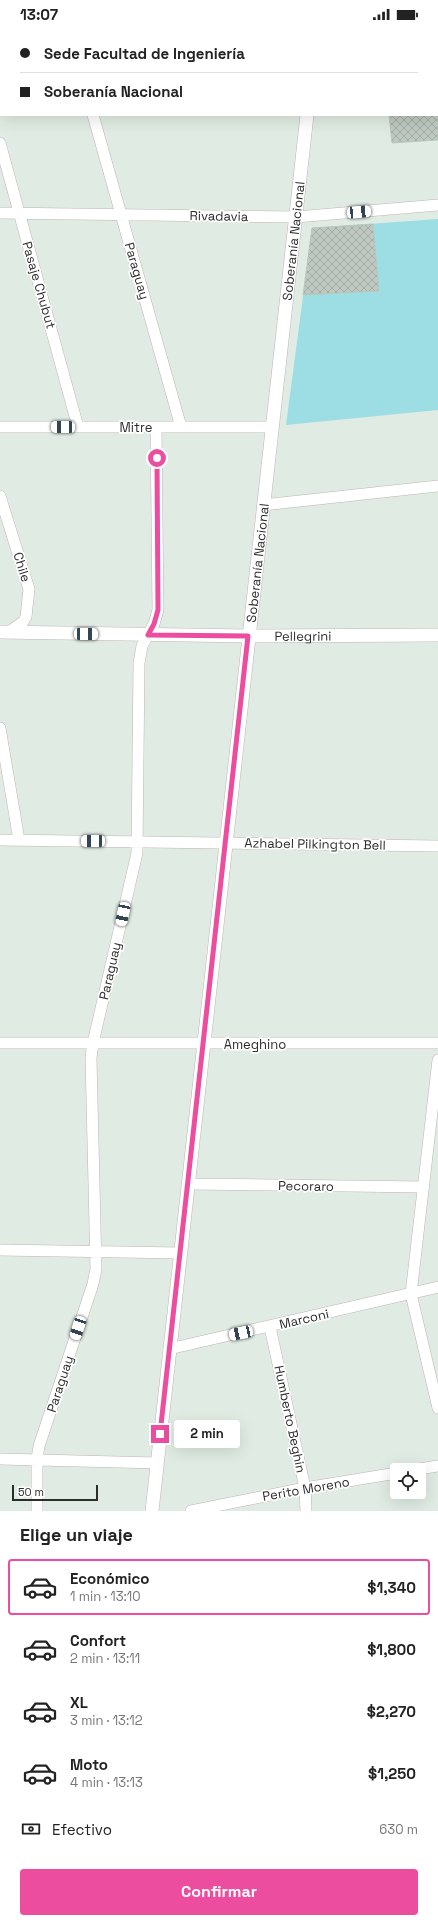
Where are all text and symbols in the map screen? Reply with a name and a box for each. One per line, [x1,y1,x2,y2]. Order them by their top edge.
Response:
text: 13:07 [20,5,58,24]
text: Sede Facultad de Ingeniería [44,44,245,63]
text: Soberanía Nacional [44,82,183,101]
street label: Soberanía Nacional [278,180,308,301]
car [347,205,371,219]
street label: Rivadavia [190,207,249,225]
street label: Pasaje Chubut [18,239,60,331]
street label: Paraguay [121,240,153,302]
street label: Mitre [120,419,152,436]
car [51,421,75,433]
route start [148,449,166,467]
street label: Soberanía Nacional [242,502,272,623]
street label: Chile [9,550,35,584]
street label: Pellegrini [274,627,332,644]
car [74,628,98,640]
street label: Azhabel Pilkington Bell [244,834,386,854]
car [81,835,105,847]
car [115,901,131,927]
street label: Paraguay [95,940,125,1002]
street label: Ameghino [224,1036,286,1053]
street label: Pecoraro [278,1177,334,1195]
street label: Marconi [278,1305,330,1333]
car [69,1315,87,1341]
car [228,1325,254,1341]
street label: Paraguay [43,1353,77,1415]
street label: Humberto Beghin [270,1364,310,1474]
callout: 2 min [174,1420,240,1448]
route end [151,1425,169,1443]
text: 2 min [190,1425,224,1442]
map controls [390,1463,426,1499]
button: locate [390,1463,426,1499]
street label: Perito Moreno [261,1473,351,1505]
scale bar [12,1483,98,1502]
text: 50 m [18,1485,44,1499]
text: Elige un viaje [20,1523,133,1546]
icon: car [22,1569,58,1605]
text: Económico [70,1569,149,1588]
text: $1,340 [367,1578,416,1597]
text: 1 min · 13:10 [70,1588,141,1605]
icon: car [22,1631,58,1667]
text: Confort [70,1631,126,1650]
text: $1,800 [367,1640,416,1659]
text: 2 min · 13:11 [70,1650,140,1667]
icon: car [22,1693,58,1729]
text: XL [70,1693,88,1712]
text: $2,270 [367,1702,416,1721]
text: 3 min · 13:12 [70,1712,143,1729]
icon: car [22,1755,58,1791]
text: Moto [70,1755,108,1774]
text: $1,250 [368,1764,416,1783]
text: 4 min · 13:13 [70,1774,143,1791]
icon: cash [20,1818,42,1840]
text: Efectivo [52,1820,112,1839]
text: 630 m [379,1821,418,1838]
button: Confirmar [20,1869,418,1915]

